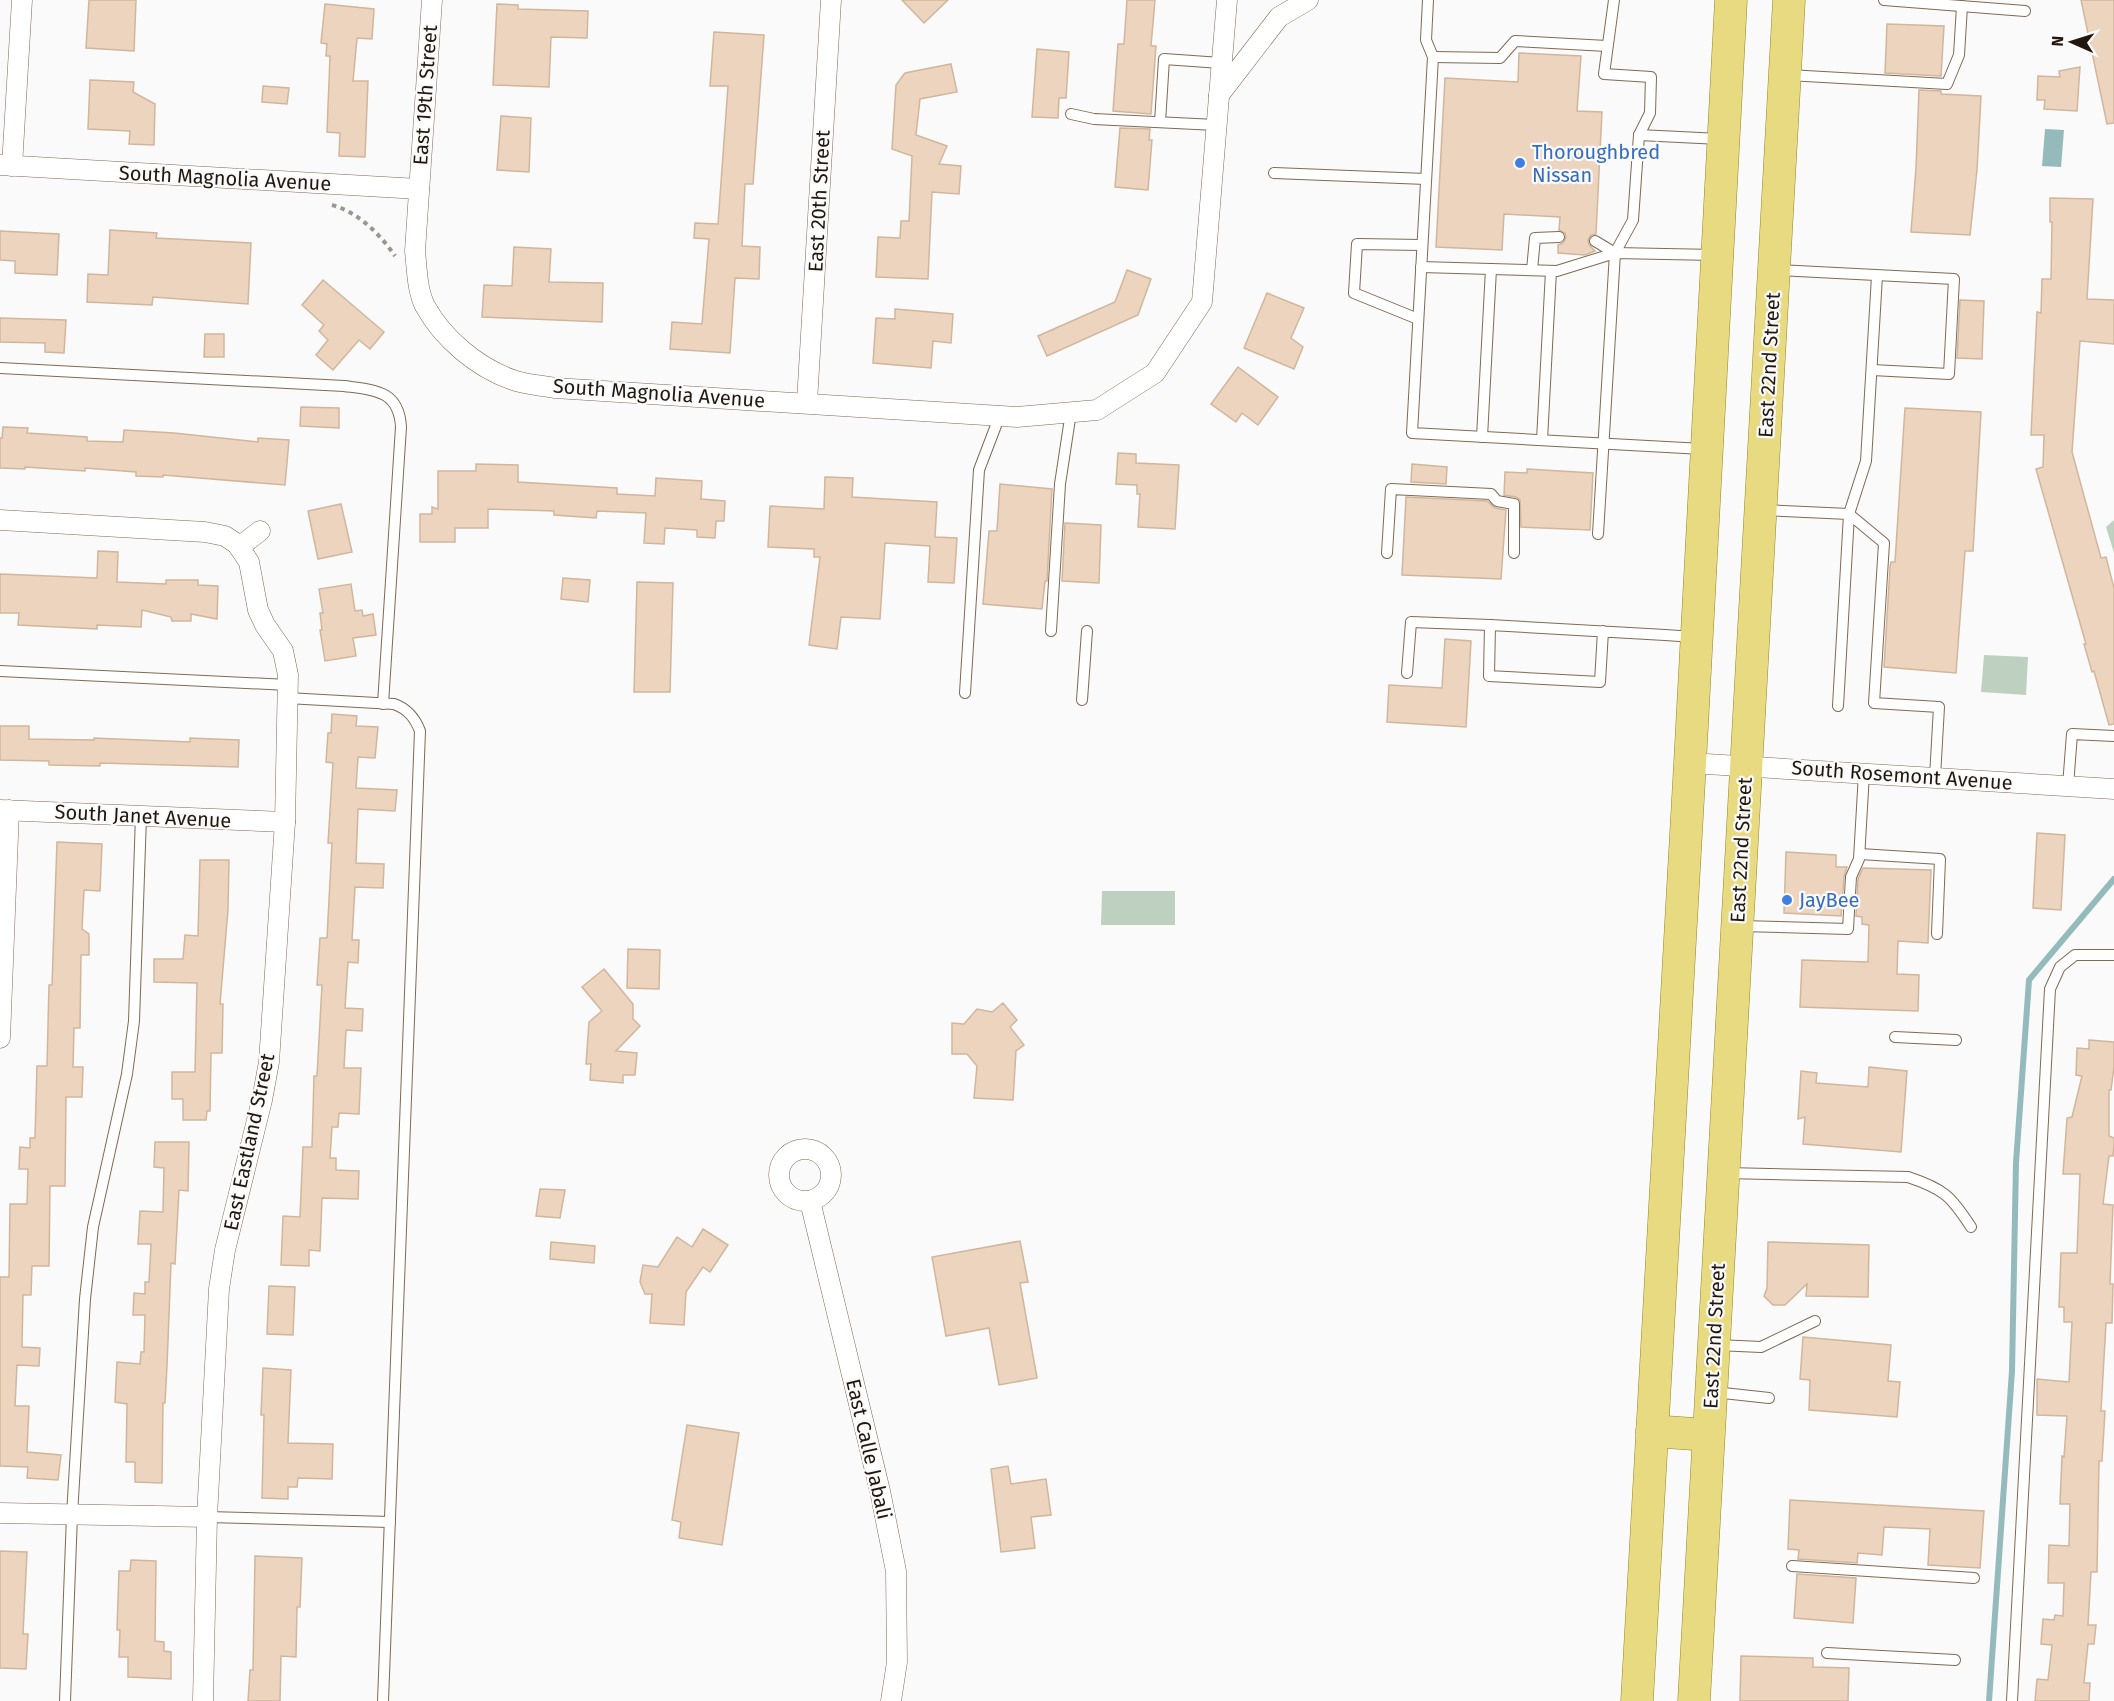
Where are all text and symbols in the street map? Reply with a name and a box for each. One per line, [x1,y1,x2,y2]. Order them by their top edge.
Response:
north arrow [2042,12,2102,72]
street label: East 19th Street [408,23,442,166]
text: N [2048,35,2067,47]
street label: East 20th Street [803,128,835,273]
place label: Thoroughbred Nissan [1532,140,1660,187]
marker: Thoroughbred Nissan [1513,156,1527,170]
street label: South Magnolia Avenue [118,160,332,196]
street label: East 22nd Street [1753,291,1785,439]
street label: South Magnolia Avenue [552,374,766,412]
street label: South Rosemont Avenue [1791,755,2013,795]
street label: East 22nd Street [1725,776,1757,924]
street label: South Janet Avenue [54,799,232,833]
place label: JayBee [1799,888,1859,912]
marker: JayBee [1780,893,1794,907]
street label: East Eastland Street [219,1051,280,1233]
street label: East 22nd Street [1698,1262,1730,1410]
street label: East Calle Jabali [841,1376,897,1522]

